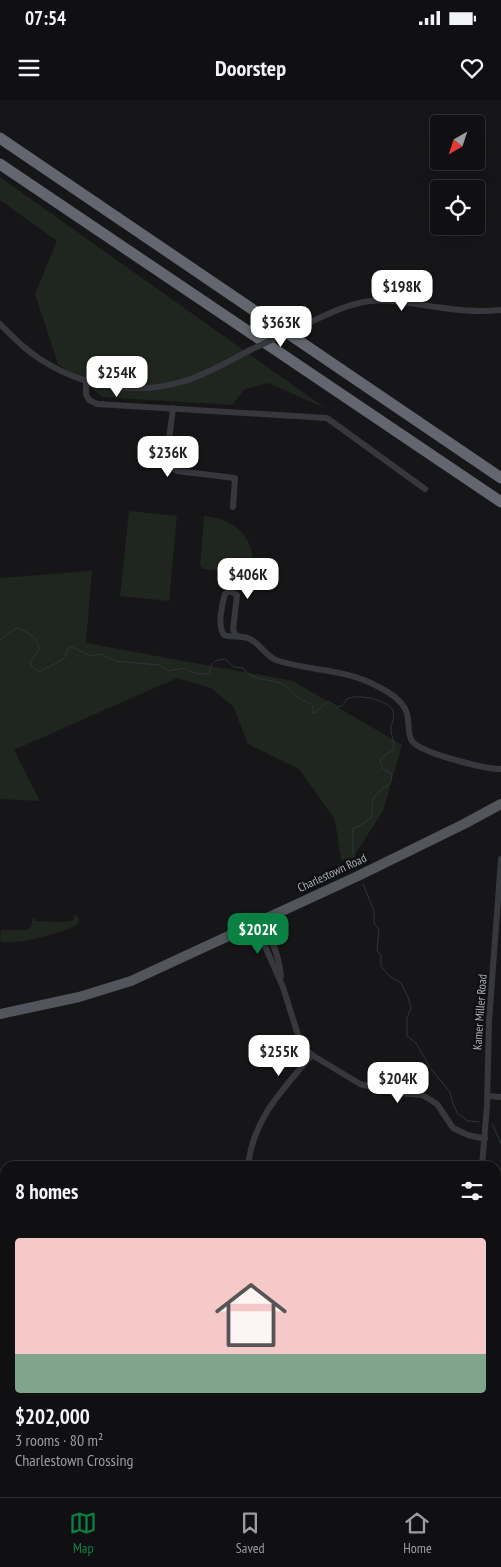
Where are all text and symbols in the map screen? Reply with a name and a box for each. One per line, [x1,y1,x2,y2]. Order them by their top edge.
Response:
text: 07:54 [25,6,66,30]
icon: menu [15,54,43,82]
text: Doorstep [215,54,286,82]
icon: heart [458,54,486,82]
north arrow [430,115,485,170]
map controls [430,115,485,235]
button: locate [430,180,485,235]
pin: $198K [367,270,437,312]
text: $198K [383,276,421,296]
pin: $363K [246,306,316,348]
text: $363K [262,312,300,332]
pin: $254K [82,356,152,398]
text: $254K [98,362,136,382]
pin: $236K [133,436,203,478]
text: $236K [149,442,187,462]
pin: $406K [213,558,283,600]
text: $406K [229,564,267,584]
street label: Charlestown Road [295,850,369,895]
pin: $202K [223,912,293,955]
text: $202K [239,919,277,939]
street label: Kamer Miller Road [469,973,490,1050]
pin: $255K [244,1034,314,1077]
text: $255K [260,1041,298,1061]
pin: $204K [363,1062,433,1104]
text: $204K [379,1068,417,1088]
icon: filters [458,1177,486,1205]
text: 8 homes [15,1178,78,1205]
icon: home [206,1270,296,1360]
text: $202,000 [15,1403,90,1430]
text: 3 rooms · 80 m² [15,1430,103,1450]
text: Charlestown Crossing [15,1450,133,1470]
tab: Map [69,1509,97,1557]
tab: Saved [236,1509,265,1557]
tab: Home [403,1509,432,1557]

